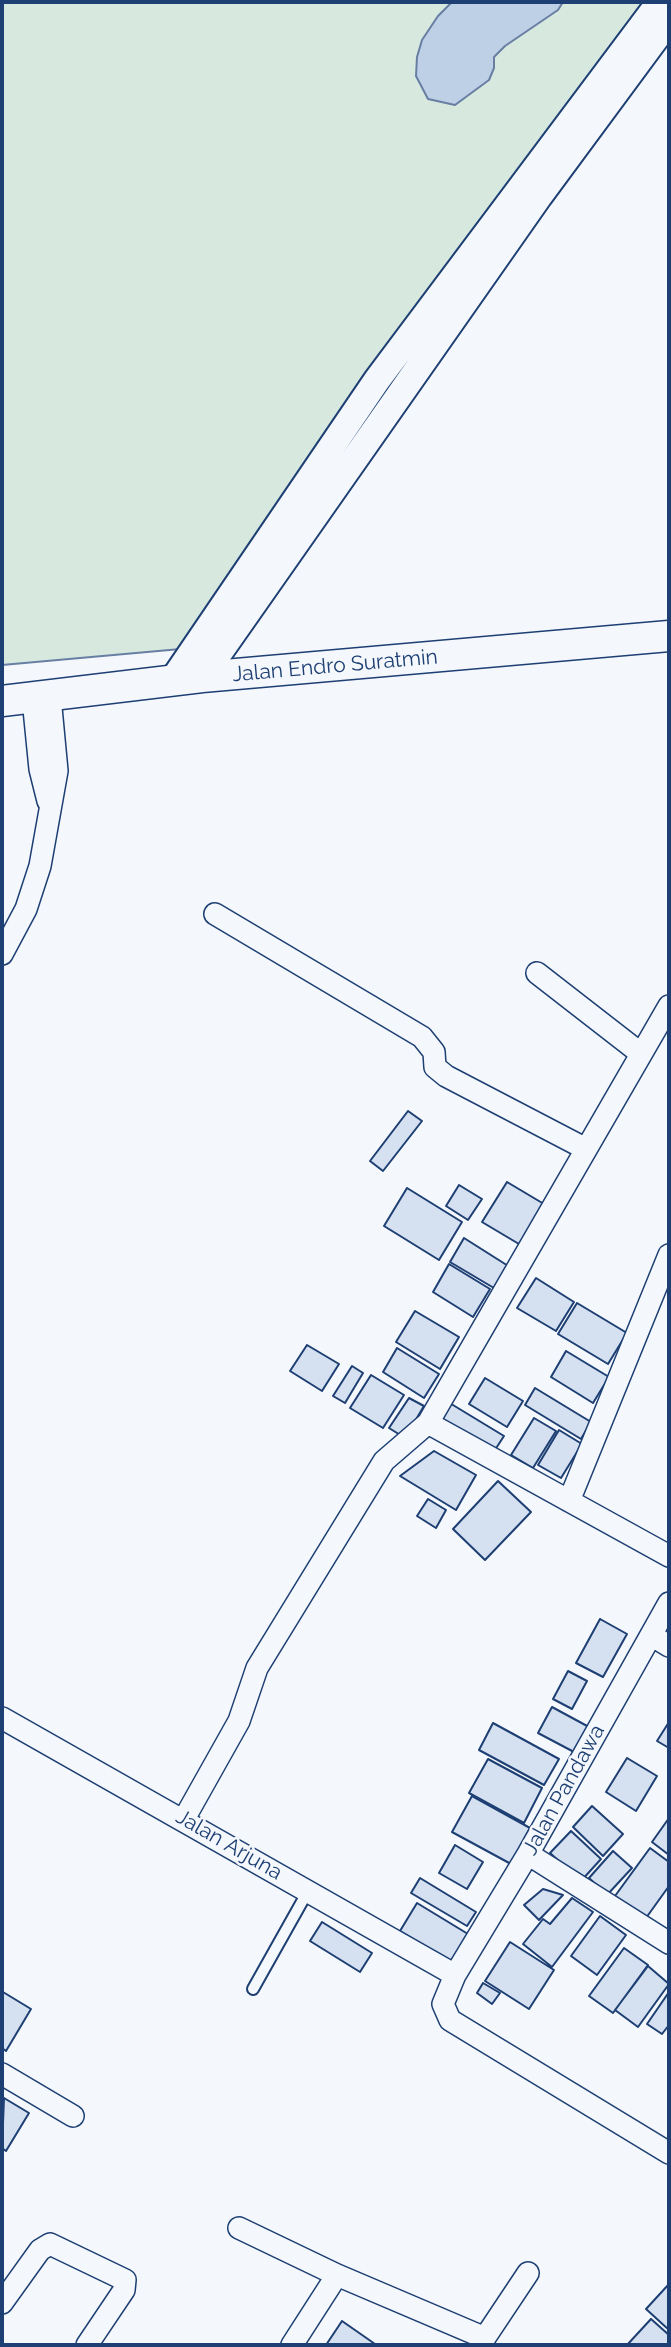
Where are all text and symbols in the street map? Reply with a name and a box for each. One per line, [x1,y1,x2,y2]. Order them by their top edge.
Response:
street label: Jalan Endro Suratmin [231,644,439,688]
street label: Jalan Pandawa [518,1720,610,1860]
street label: Jalan Arjuna [171,1804,287,1886]

